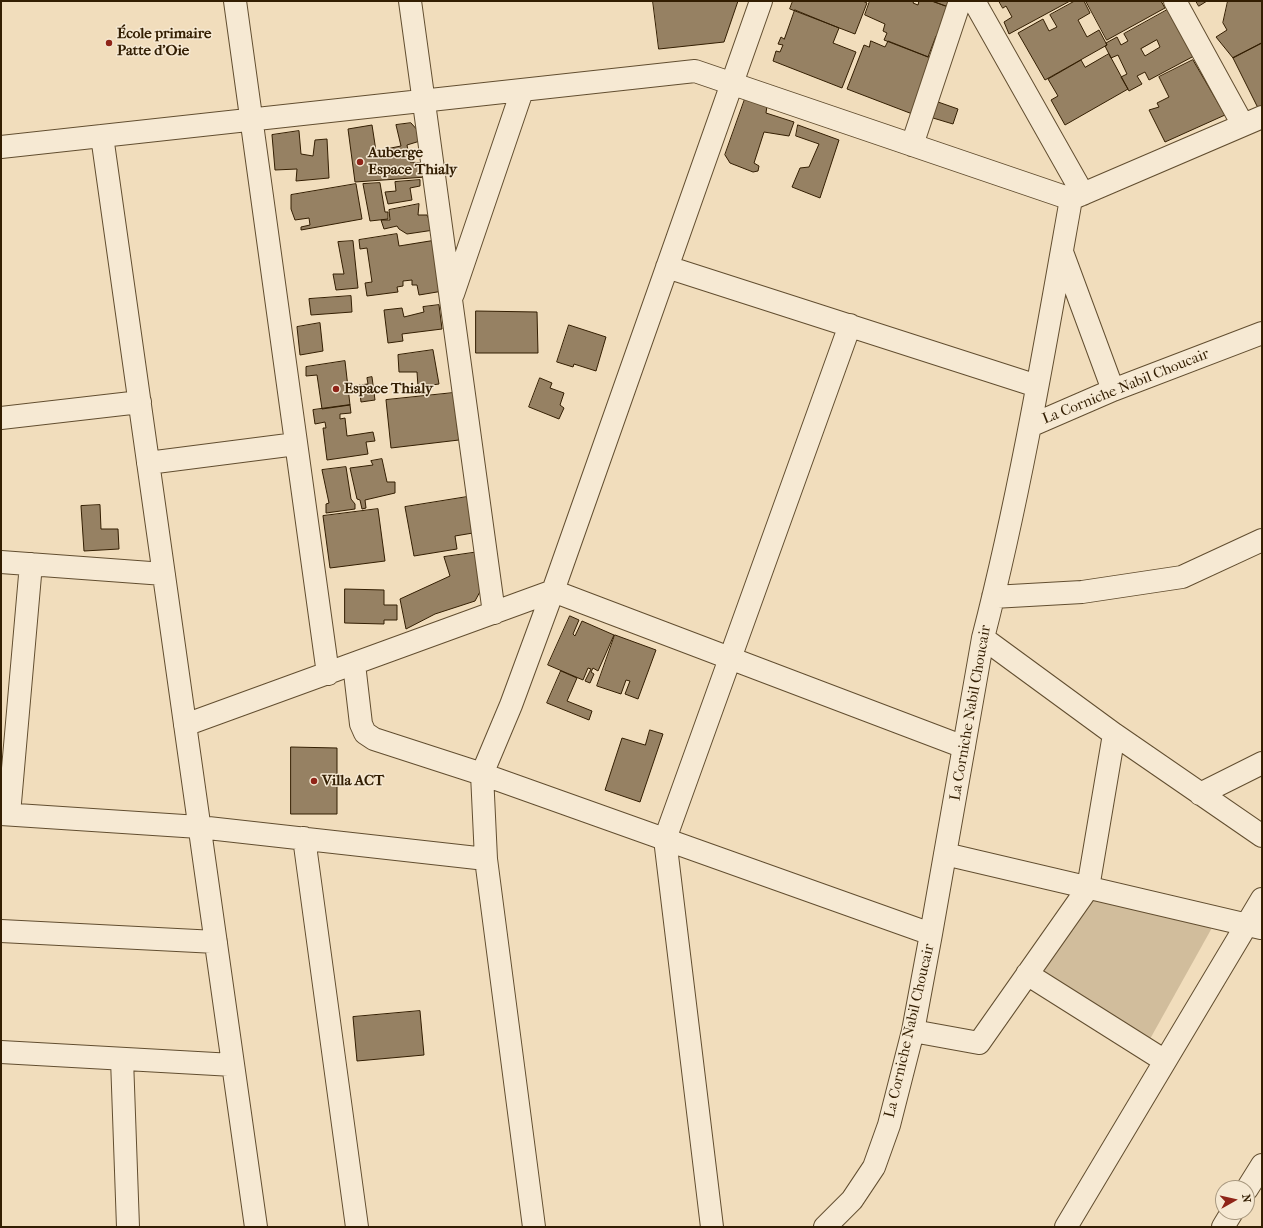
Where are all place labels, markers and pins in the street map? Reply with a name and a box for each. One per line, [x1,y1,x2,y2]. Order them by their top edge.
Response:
place label: École primaire Patte d'Oie [117,25,211,60]
marker: École primaire Patte d'Oie [104,38,114,48]
place label: Auberge Espace Thialy [368,144,457,179]
marker: Auberge Espace Thialy [355,157,365,167]
place label: Espace Thialy [344,380,433,398]
marker: Espace Thialy [331,384,341,394]
place label: Villa ACT [322,772,384,790]
marker: Villa ACT [309,776,319,786]

